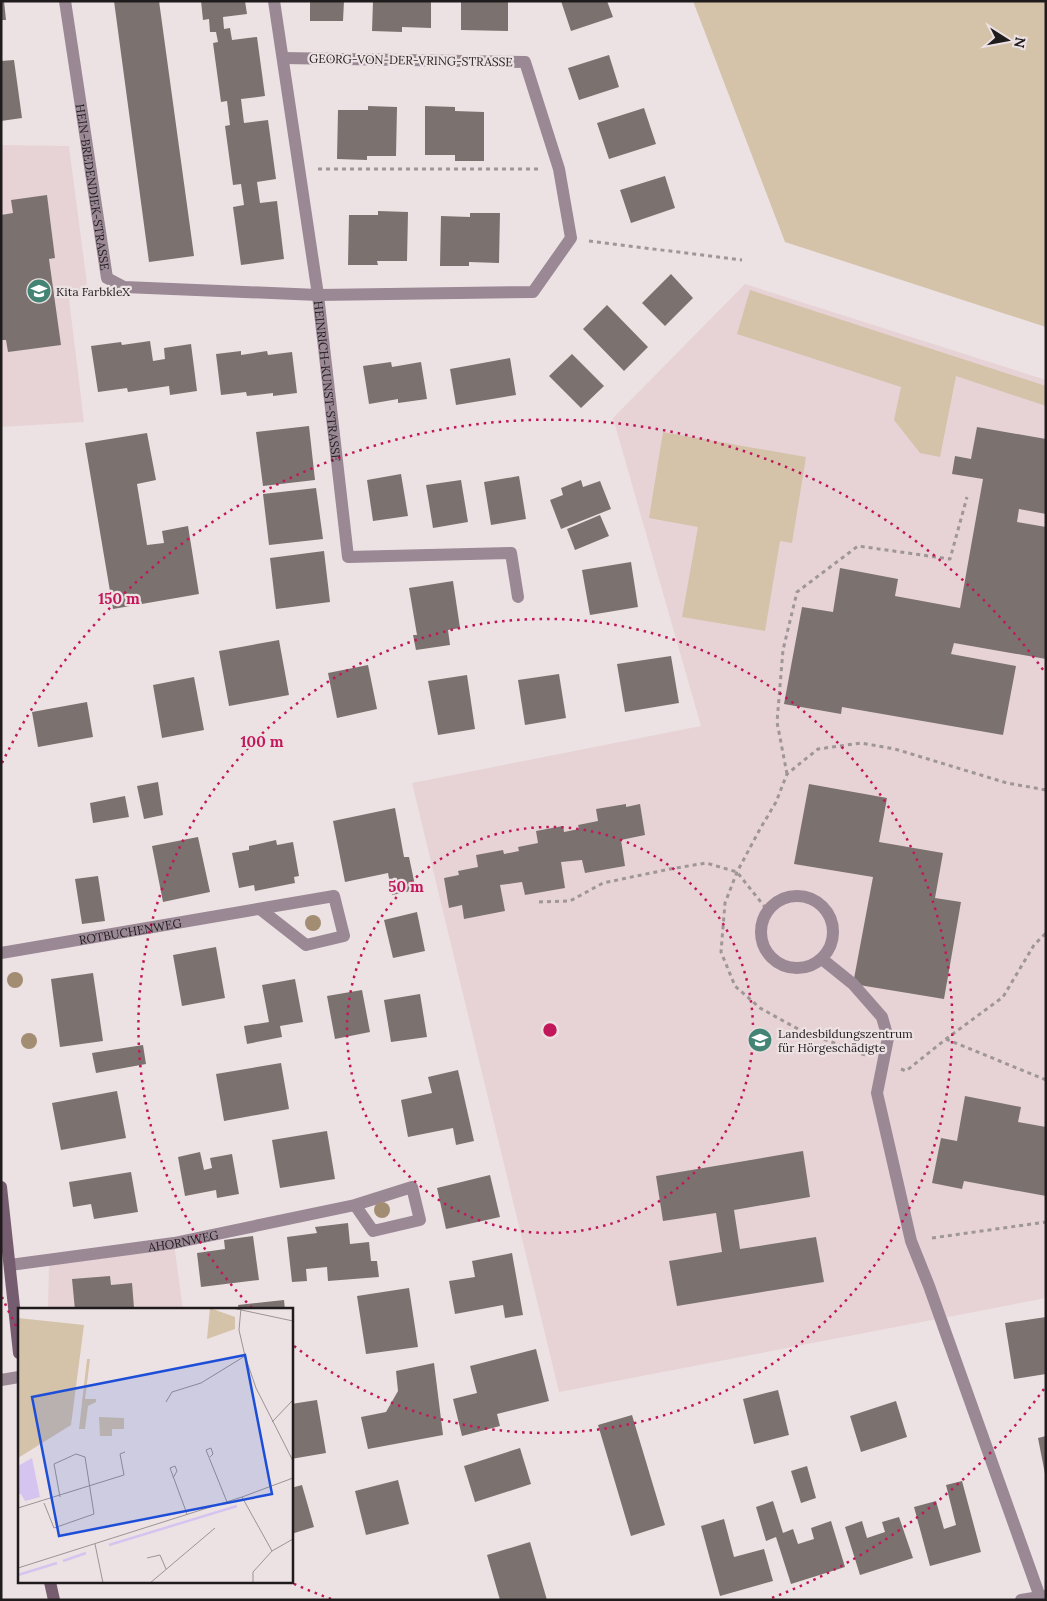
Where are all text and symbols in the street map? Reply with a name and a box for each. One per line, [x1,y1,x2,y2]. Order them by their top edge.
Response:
north arrow [982,15,1032,65]
text: N [1010,35,1030,50]
street label: GEORG-VON-DER-VRING-STRASSE [309,51,513,69]
street label: HEIN-BREDENDIEK-STRASSE [73,103,113,271]
school or university icon: Kita FarbkleX [26,278,52,304]
place label: Kita FarbkleX [56,284,130,299]
street label: HEINRICH-KUNST-STRASSE [311,300,345,462]
text: 150 m [98,589,140,608]
text: 100 m [241,732,284,751]
text: 50 m [388,877,424,896]
street label: ROTBUCHENWEG [78,915,183,947]
centre of rings [541,1021,559,1039]
place label: Landesbildungszentrum für Hörgeschädigte [778,1026,913,1055]
school or university icon: Landesbildungszentrum für Hörgeschädigte [747,1027,773,1053]
street label: AHORNWEG [146,1226,220,1254]
inset map [18,1308,292,1584]

